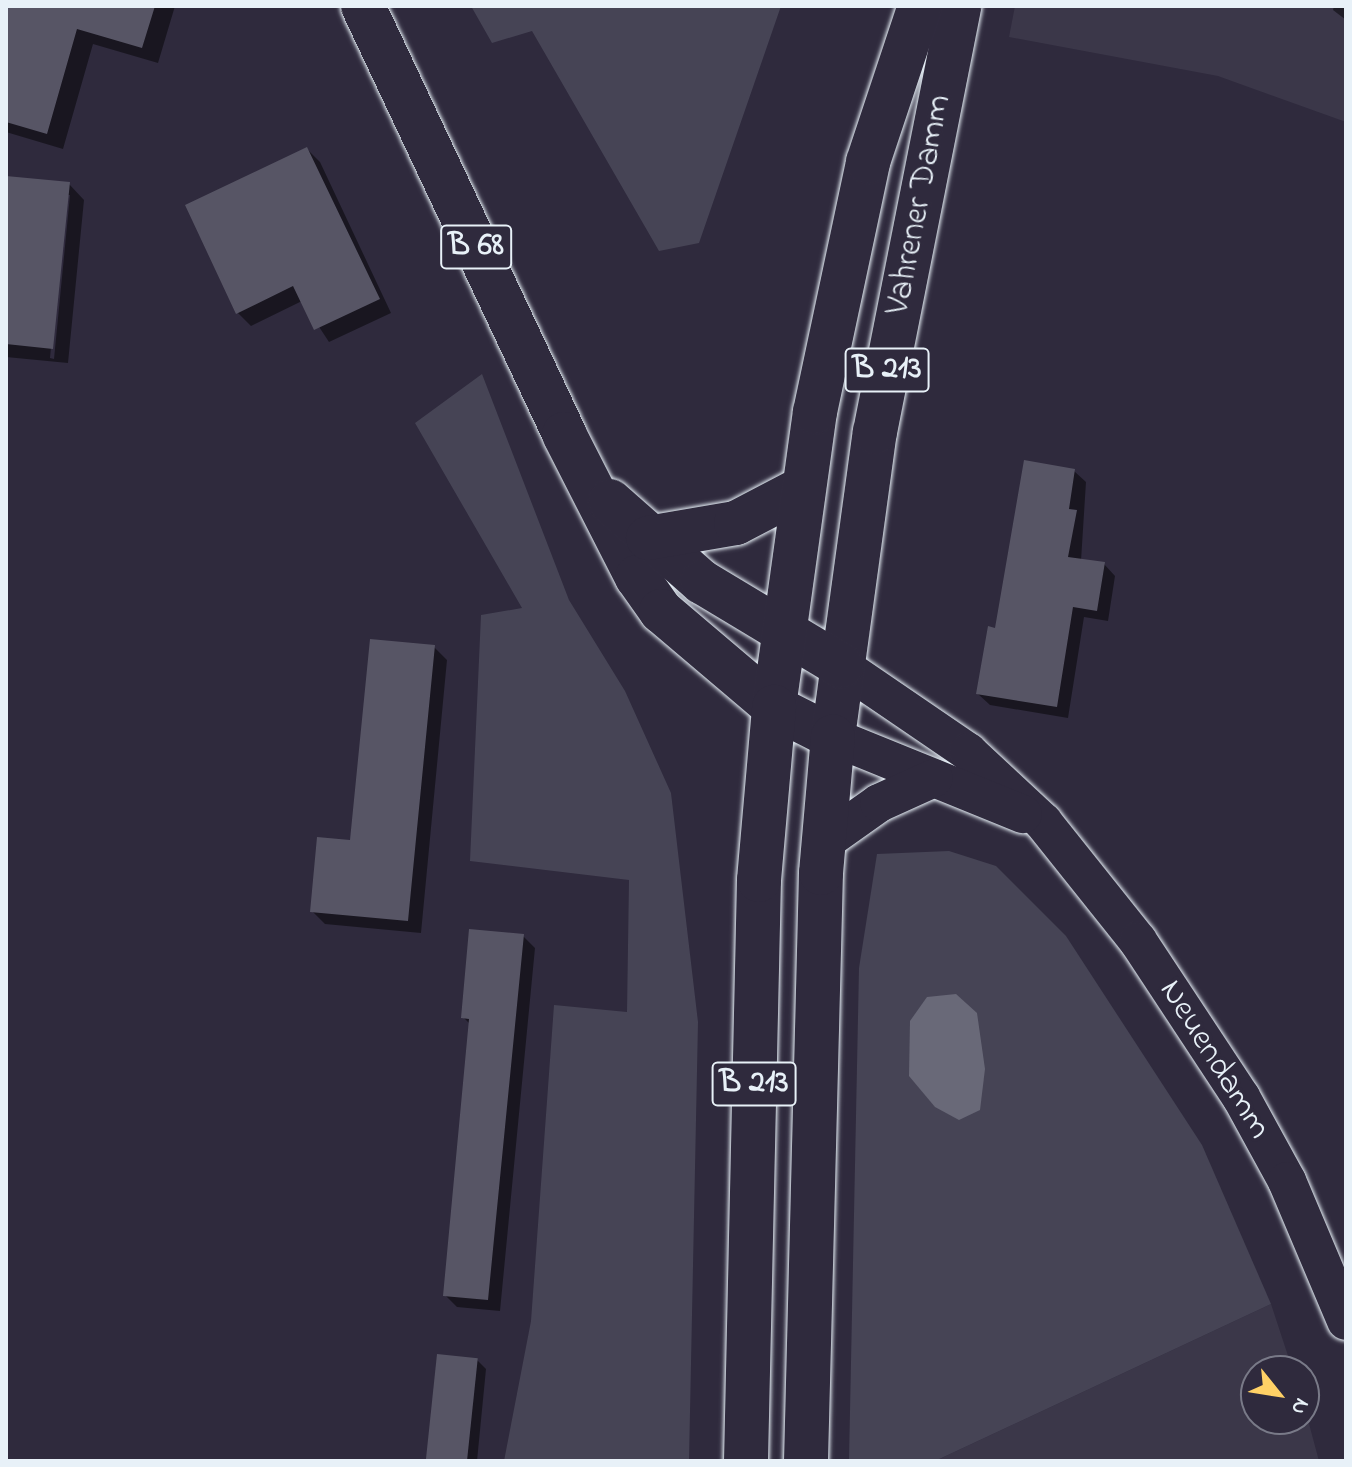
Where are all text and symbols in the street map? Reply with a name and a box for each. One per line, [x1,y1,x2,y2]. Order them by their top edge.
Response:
street label: Vahrener Damm [879,91,961,319]
road number: B 68 [440,219,512,275]
road number: B 213 [843,342,931,398]
street label: Neuendamm [1149,973,1279,1147]
road number: B 213 [710,1056,798,1112]
north arrow [1240,1355,1320,1435]
text: N [1281,1392,1317,1420]

